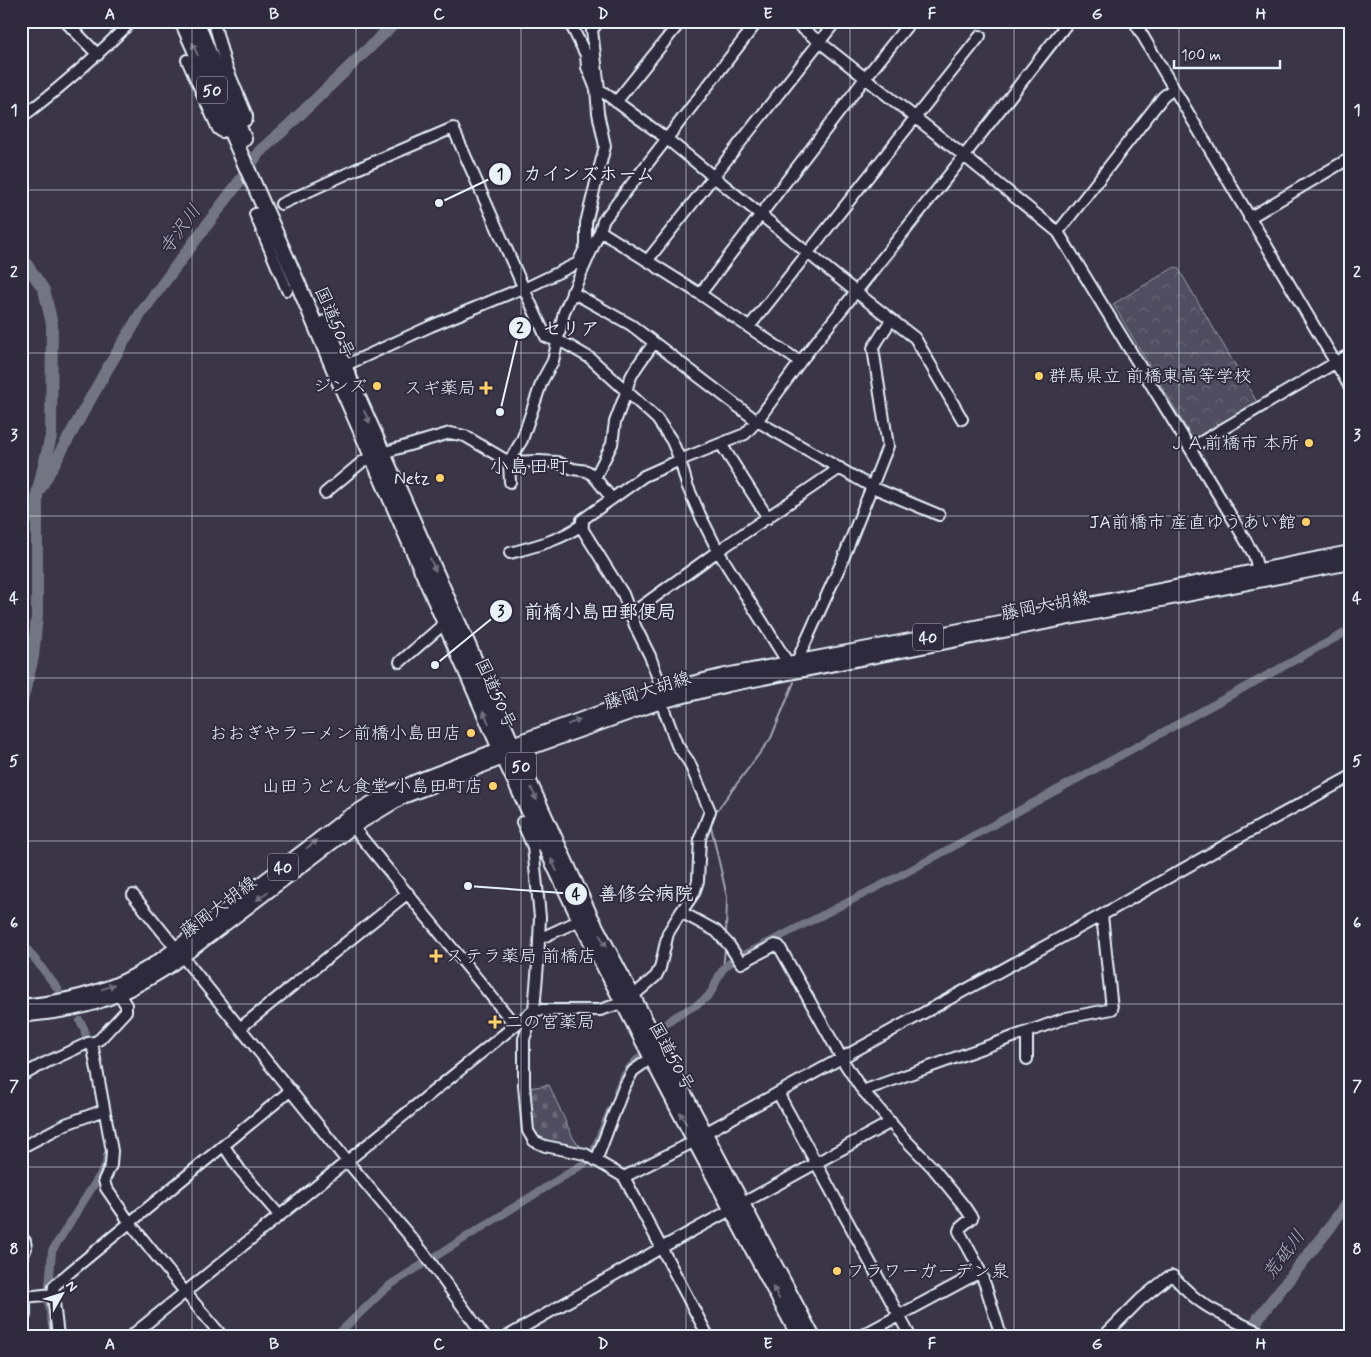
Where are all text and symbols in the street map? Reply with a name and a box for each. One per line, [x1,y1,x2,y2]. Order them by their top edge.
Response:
text: A [105,4,115,25]
text: B [269,4,279,25]
text: C [433,4,445,25]
text: D [597,4,609,25]
text: E [763,4,773,25]
text: F [928,4,937,25]
text: G [1092,4,1103,25]
text: H [1256,4,1267,25]
scale bar [1174,38,1280,70]
one-way arrow [190,42,198,56]
text: 100 m [1181,46,1221,66]
road number: 50 [197,76,227,104]
text: 1 [10,100,18,121]
text: 1 [1353,100,1361,121]
callout: カインズホーム [487,157,665,191]
text: カインズホーム [523,162,655,187]
text: 1 [497,165,503,185]
water label: 寺沢川 [153,199,207,260]
text: 2 [10,262,18,283]
text: 2 [1353,262,1361,283]
street label: 国道50号 [308,283,360,362]
callout: セリア [508,311,610,345]
text: セリア [542,317,600,342]
text: 2 [516,319,524,339]
place label: 群馬県立 前橋東高等学校 [1049,365,1252,389]
marker: 群馬県立 前橋東高等学校 [1033,370,1045,382]
place label: ジンズ [313,375,367,399]
place label: スギ薬局 [404,377,476,401]
marker: ジンズ [371,380,383,392]
marker: スギ薬局 [480,382,492,394]
one-way arrow [363,410,371,424]
text: 3 [10,425,18,446]
text: 3 [1353,425,1361,446]
place label: ＪＡ前橋市 本所 [1168,432,1299,456]
marker: ＪＡ前橋市 本所 [1303,437,1315,449]
district label: 小島田町 [489,454,569,481]
place label: Netz [394,467,430,491]
marker: Netz [434,472,446,484]
place label: JA前橋市 産直ゆうあい館 [1089,511,1296,535]
marker: JA前橋市 産直ゆうあい館 [1300,516,1312,528]
one-way arrow [429,558,437,572]
street label: 藤岡大胡線 [999,586,1092,626]
text: 4 [9,588,19,609]
text: 4 [1352,588,1362,609]
callout: 前橋小島田郵便局 [489,594,686,628]
text: 前橋小島田郵便局 [524,600,676,625]
text: 3 [498,602,505,622]
road number: 40 [913,624,943,650]
street label: 国道50号 [469,654,521,733]
street label: 藤岡大胡線 [601,666,694,716]
one-way arrow [482,710,490,724]
one-way arrow [567,718,582,725]
place label: おおぎやラーメン前橋小島田店 [209,722,461,746]
marker: おおぎやラーメン前橋小島田店 [465,727,477,739]
text: 5 [9,751,19,772]
text: 5 [1352,751,1362,772]
road number: 50 [506,752,536,779]
place label: 山田うどん食堂 小島田町店 [262,775,483,799]
marker: 山田うどん食堂 小島田町店 [487,780,499,792]
one-way arrow [531,787,539,801]
one-way arrow [305,839,318,850]
road number: 40 [268,854,298,880]
one-way arrow [550,858,558,872]
street label: 藤岡大胡線 [175,871,262,944]
callout: 善修会病院 [563,877,703,911]
text: 善修会病院 [598,882,694,907]
text: 4 [572,885,581,905]
one-way arrow [256,890,269,901]
text: 6 [10,913,18,934]
text: 6 [1353,913,1361,934]
one-way arrow [599,934,607,948]
place label: ステラ薬局 前橋店 [446,945,596,969]
marker: ステラ薬局 前橋店 [430,950,442,962]
one-way arrow [101,983,116,991]
place label: 二の宮薬局 [505,1011,595,1035]
marker: 二の宮薬局 [489,1016,501,1028]
street label: 国道50号 [643,1018,699,1095]
text: 7 [9,1076,19,1097]
text: 7 [1352,1076,1362,1097]
one-way arrow [679,1112,688,1125]
water label: 荒砥川 [1257,1225,1311,1285]
text: 8 [9,1239,19,1260]
text: 8 [1352,1239,1362,1260]
place label: フラワーガーデン泉 [847,1260,1009,1284]
marker: フラワーガーデン泉 [831,1265,843,1277]
north arrow [38,1270,88,1320]
text: N [61,1277,81,1296]
one-way arrow [772,1286,781,1299]
text: A [105,1334,115,1355]
text: B [269,1334,279,1355]
text: C [433,1334,445,1355]
text: D [597,1334,609,1355]
text: E [763,1334,773,1355]
text: F [928,1334,937,1355]
text: G [1092,1334,1103,1355]
text: H [1256,1334,1267,1355]

